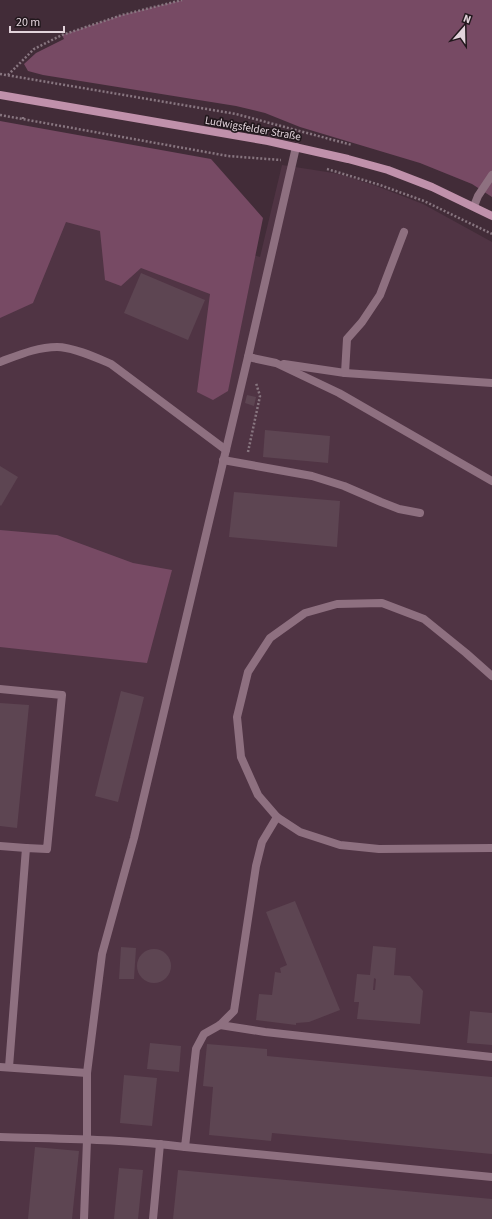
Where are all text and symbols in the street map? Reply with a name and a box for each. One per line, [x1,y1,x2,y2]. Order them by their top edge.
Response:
scale bar [10,8,64,34]
north arrow [444,8,484,48]
text: N [461,11,473,27]
text: 20 m [16,14,40,31]
street label: Ludwigsfelder Straße [204,113,303,144]

